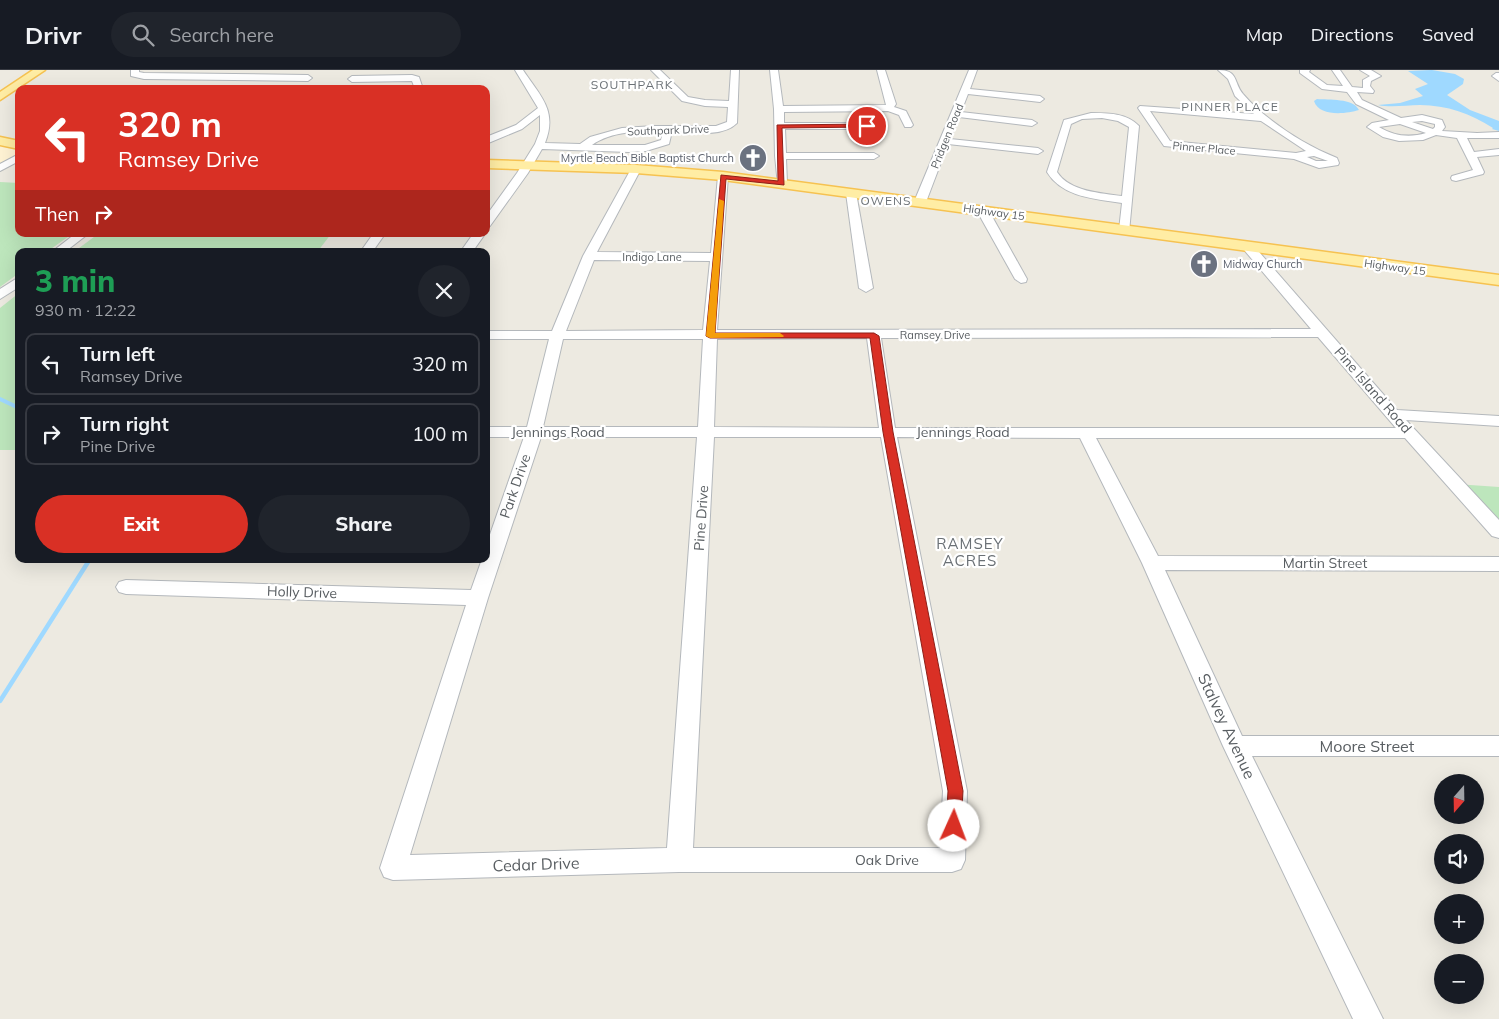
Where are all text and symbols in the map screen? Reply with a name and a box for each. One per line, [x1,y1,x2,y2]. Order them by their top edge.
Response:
search box [111,12,461,57]
text: Drivr [25,20,81,50]
icon: search [129,21,157,49]
text: Search here [169,23,274,47]
text: Map [1246,23,1283,46]
text: Directions [1311,23,1394,46]
text: Saved [1422,23,1474,46]
district label: SOUTHPARK [591,77,673,92]
district label: PINNER PLACE [1181,99,1279,114]
street label: Pridgen Road [928,101,966,171]
text: 320 m [118,102,222,146]
icon: left [35,105,100,170]
pin [846,105,888,147]
icon: arrive [853,112,881,140]
street label: Southpark Drive [627,122,709,138]
street label: Pinner Place [1172,138,1236,158]
church icon: Myrtle Beach Bible Baptist Church [738,143,768,173]
text: Ramsey Drive [118,145,259,173]
place label: Myrtle Beach Bible Baptist Church [561,151,734,165]
district label: OWENS [861,193,911,208]
icon: right [89,200,117,228]
street label: Highway 15 [962,201,1026,223]
text: Then [35,202,79,226]
church icon: Midway Church [1189,249,1219,279]
street label: Indigo Lane [622,250,682,264]
street label: Highway 15 [1363,256,1427,278]
place label: Midway Church [1223,257,1303,271]
text: 3 min [35,262,115,300]
button: close [418,265,470,317]
text: 930 m · 12:22 [35,300,136,320]
street label: Ramsey Drive [900,328,970,342]
text: Turn left [80,342,155,366]
street label: Pine Island Road [1331,343,1415,437]
icon: left [37,350,65,378]
text: 320 m [412,352,468,376]
text: Ramsey Drive [80,366,183,386]
text: Turn right [80,412,169,436]
icon: right [37,420,65,448]
text: 100 m [412,422,468,446]
street label: Jennings Road [511,423,605,441]
street label: Jennings Road [916,423,1010,441]
text: Pine Drive [80,436,155,456]
street label: Park Drive [496,451,534,521]
street label: Pine Drive [690,485,712,551]
button: Exit [35,495,248,553]
button: Share [258,495,470,553]
district label: RAMSEY ACRES [936,534,1004,570]
street label: Martin Street [1283,554,1367,572]
street label: Holly Drive [267,582,337,602]
street label: Stalvey Avenue [1194,670,1260,782]
street label: Moore Street [1320,736,1415,756]
north arrow [1434,774,1484,824]
map controls [1434,774,1484,1004]
position arrow [927,799,979,851]
button: sound [1434,834,1484,884]
street label: Oak Drive [855,851,919,869]
street label: Cedar Drive [492,852,580,876]
button: + [1434,894,1484,944]
button: − [1434,954,1484,1004]

